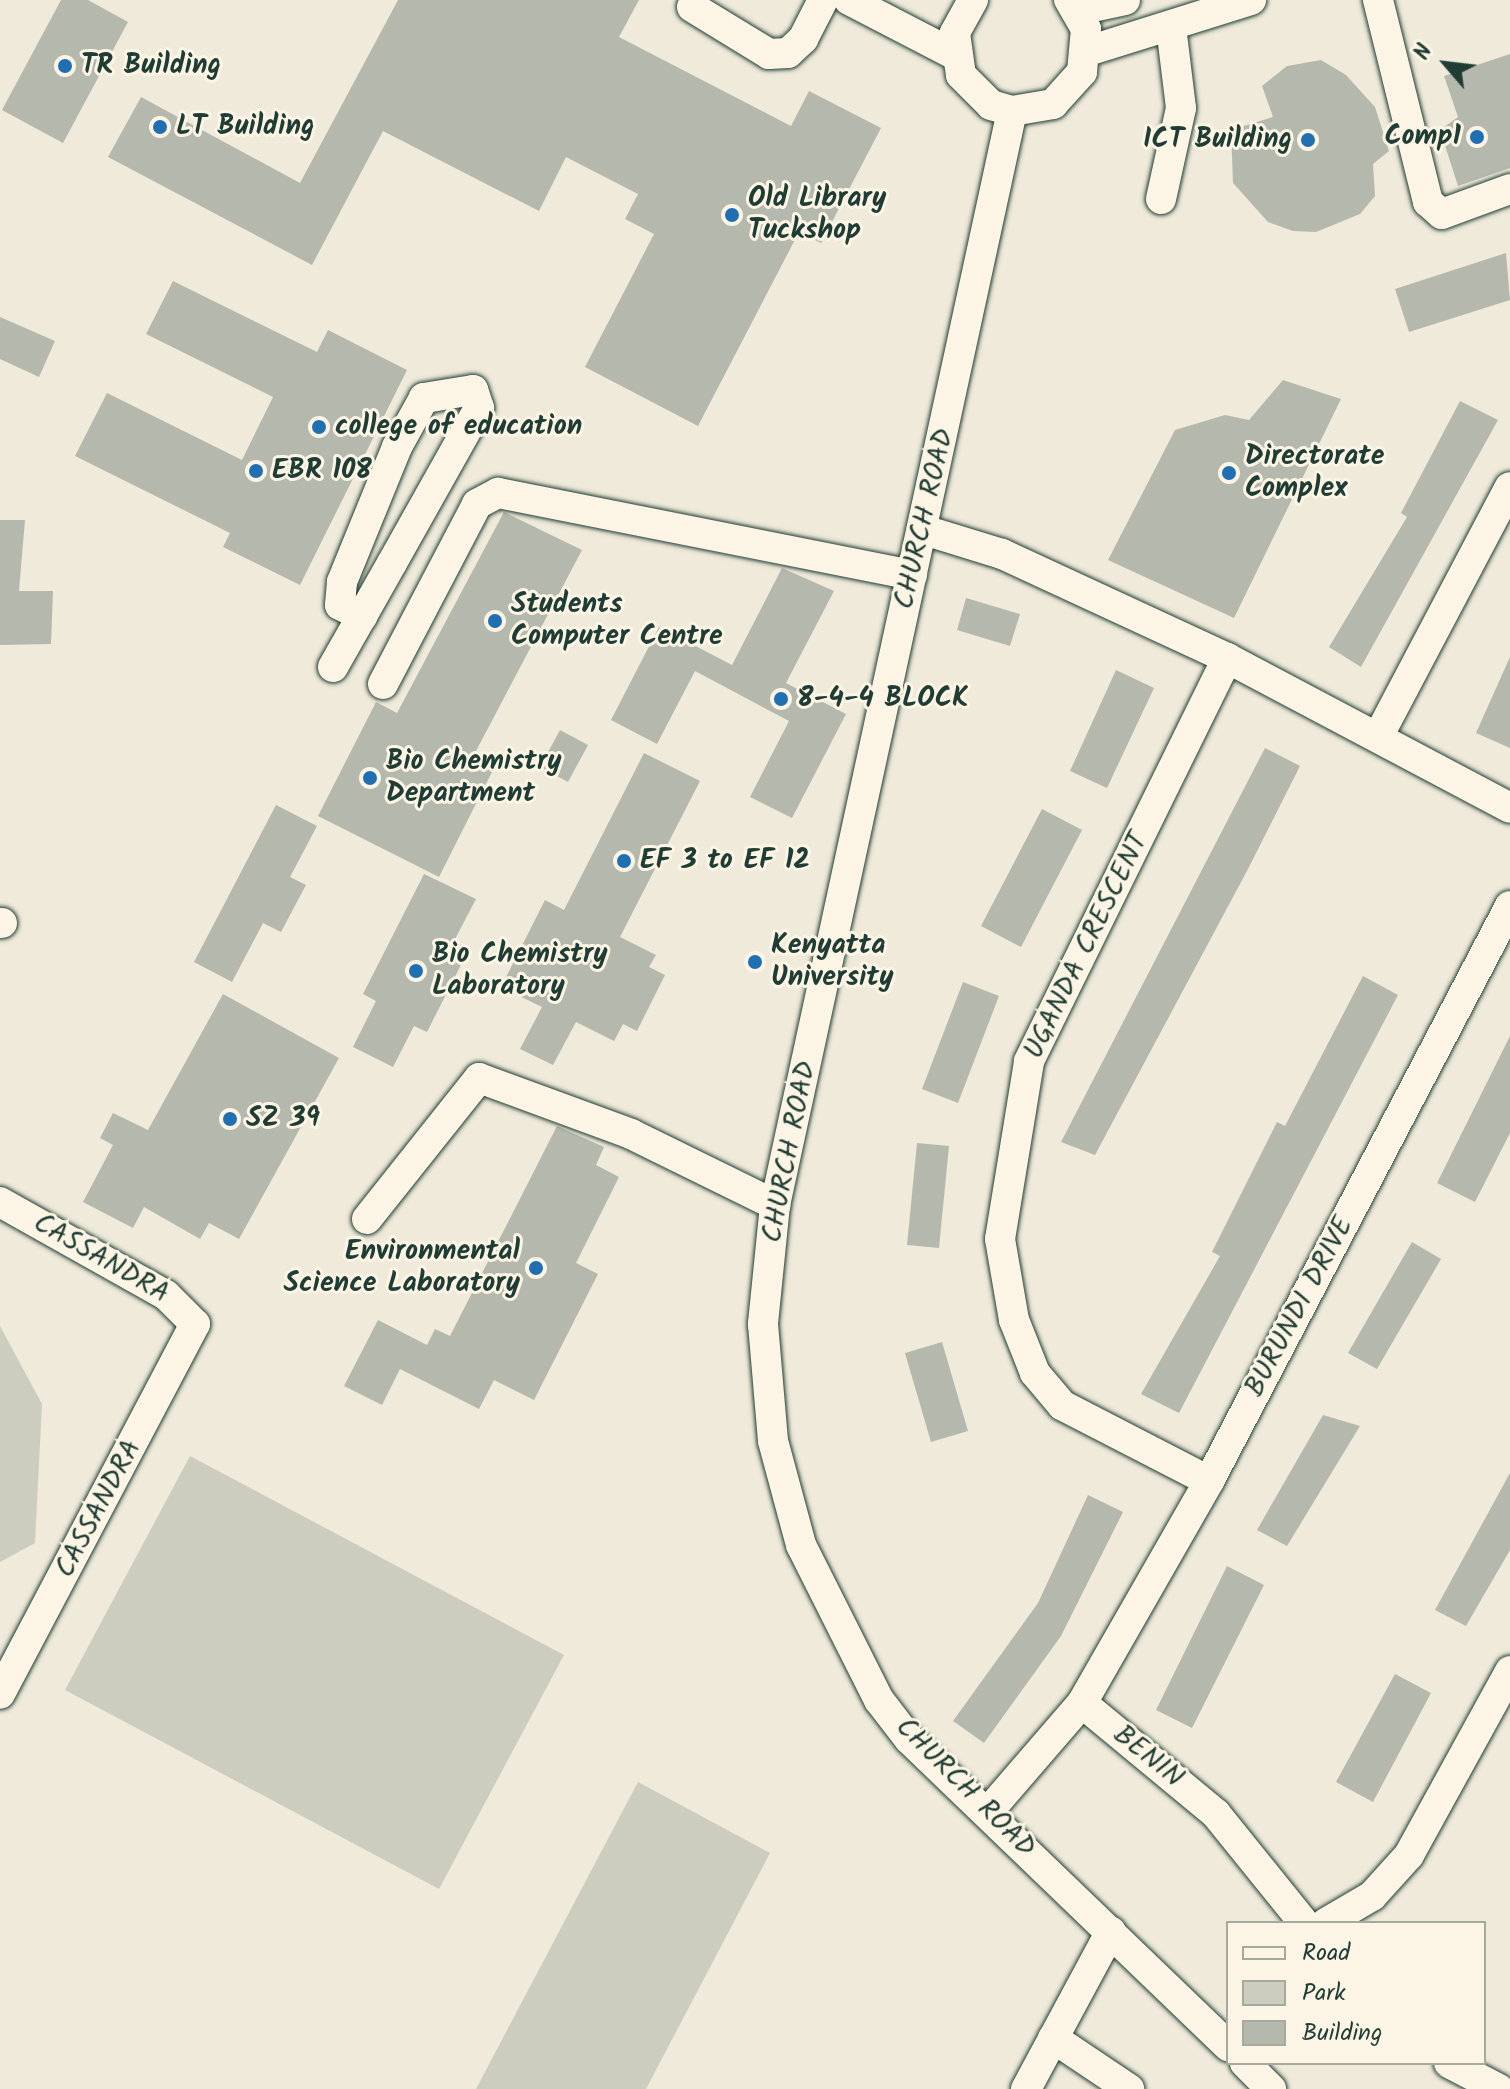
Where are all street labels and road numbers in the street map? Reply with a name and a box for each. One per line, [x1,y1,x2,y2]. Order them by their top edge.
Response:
street label: CHURCH ROAD [888,426,962,612]
street label: UGANDA CRESCENT [1018,827,1156,1065]
street label: CHURCH ROAD [756,1058,824,1246]
street label: CASSANDRA [27,1207,175,1311]
street label: BURUNDI DRIVE [1238,1211,1362,1403]
street label: CASSANDRA [49,1434,149,1584]
street label: CHURCH ROAD [888,1711,1042,1865]
street label: BENIN [1106,1719,1190,1795]

